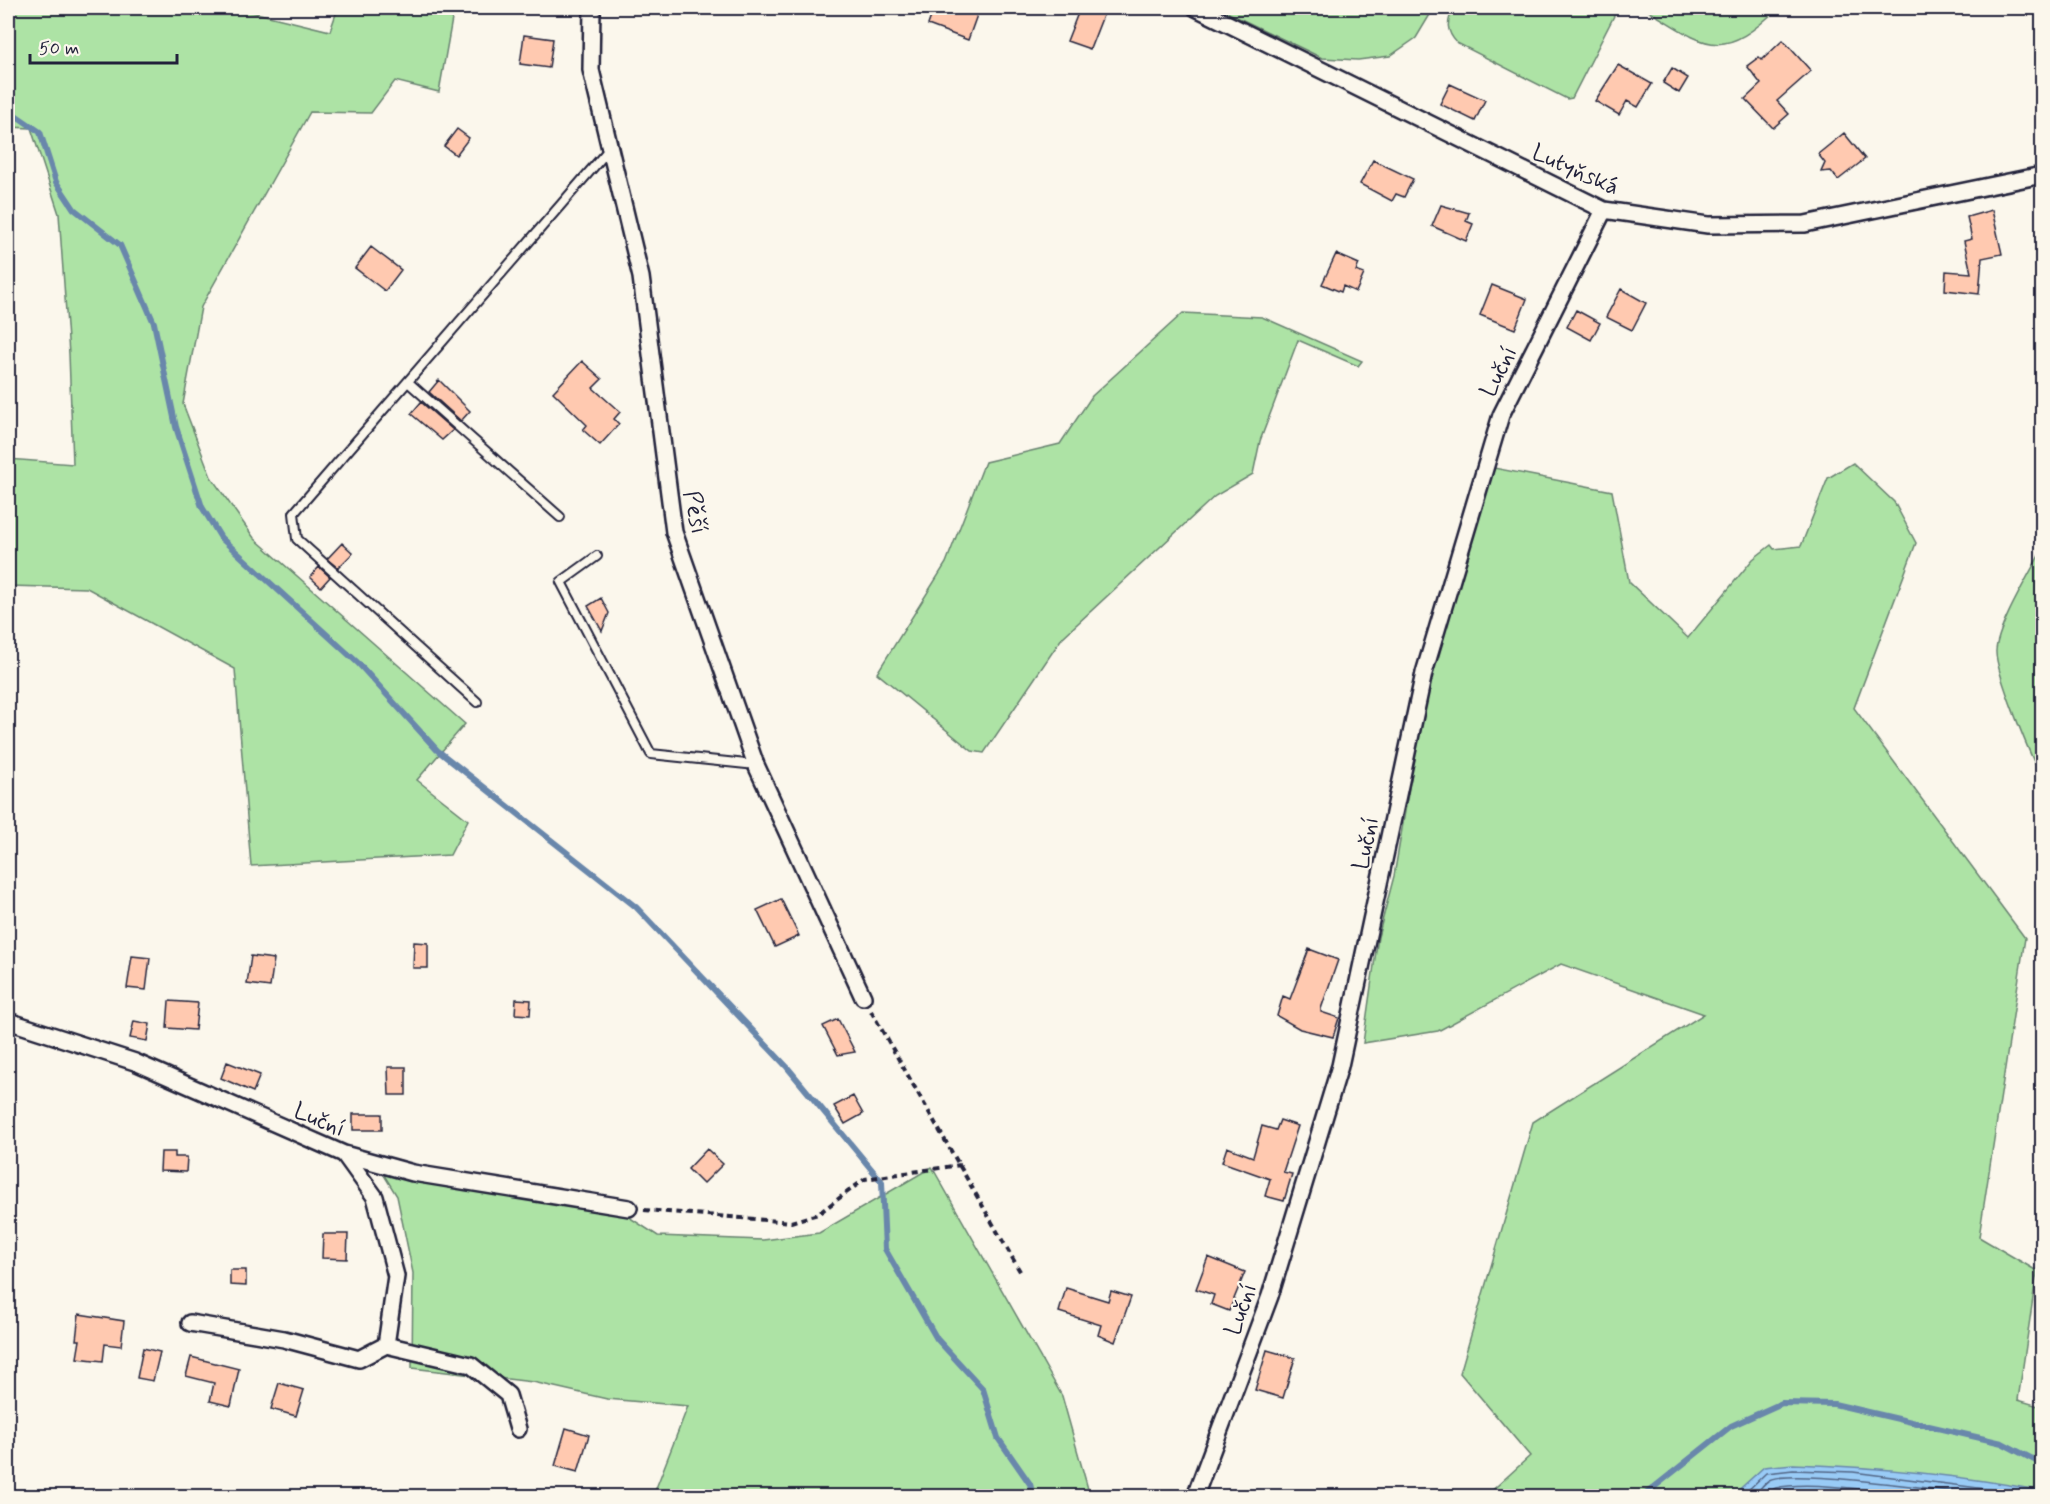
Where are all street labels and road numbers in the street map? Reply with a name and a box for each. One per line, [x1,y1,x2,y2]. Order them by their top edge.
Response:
street label: Lutyňská [1527,137,1624,203]
street label: Luční [1473,341,1525,402]
street label: Pěší [675,488,714,537]
street label: Luční [1346,814,1387,873]
street label: Luční [289,1096,350,1145]
street label: Luční [1218,1279,1265,1340]

